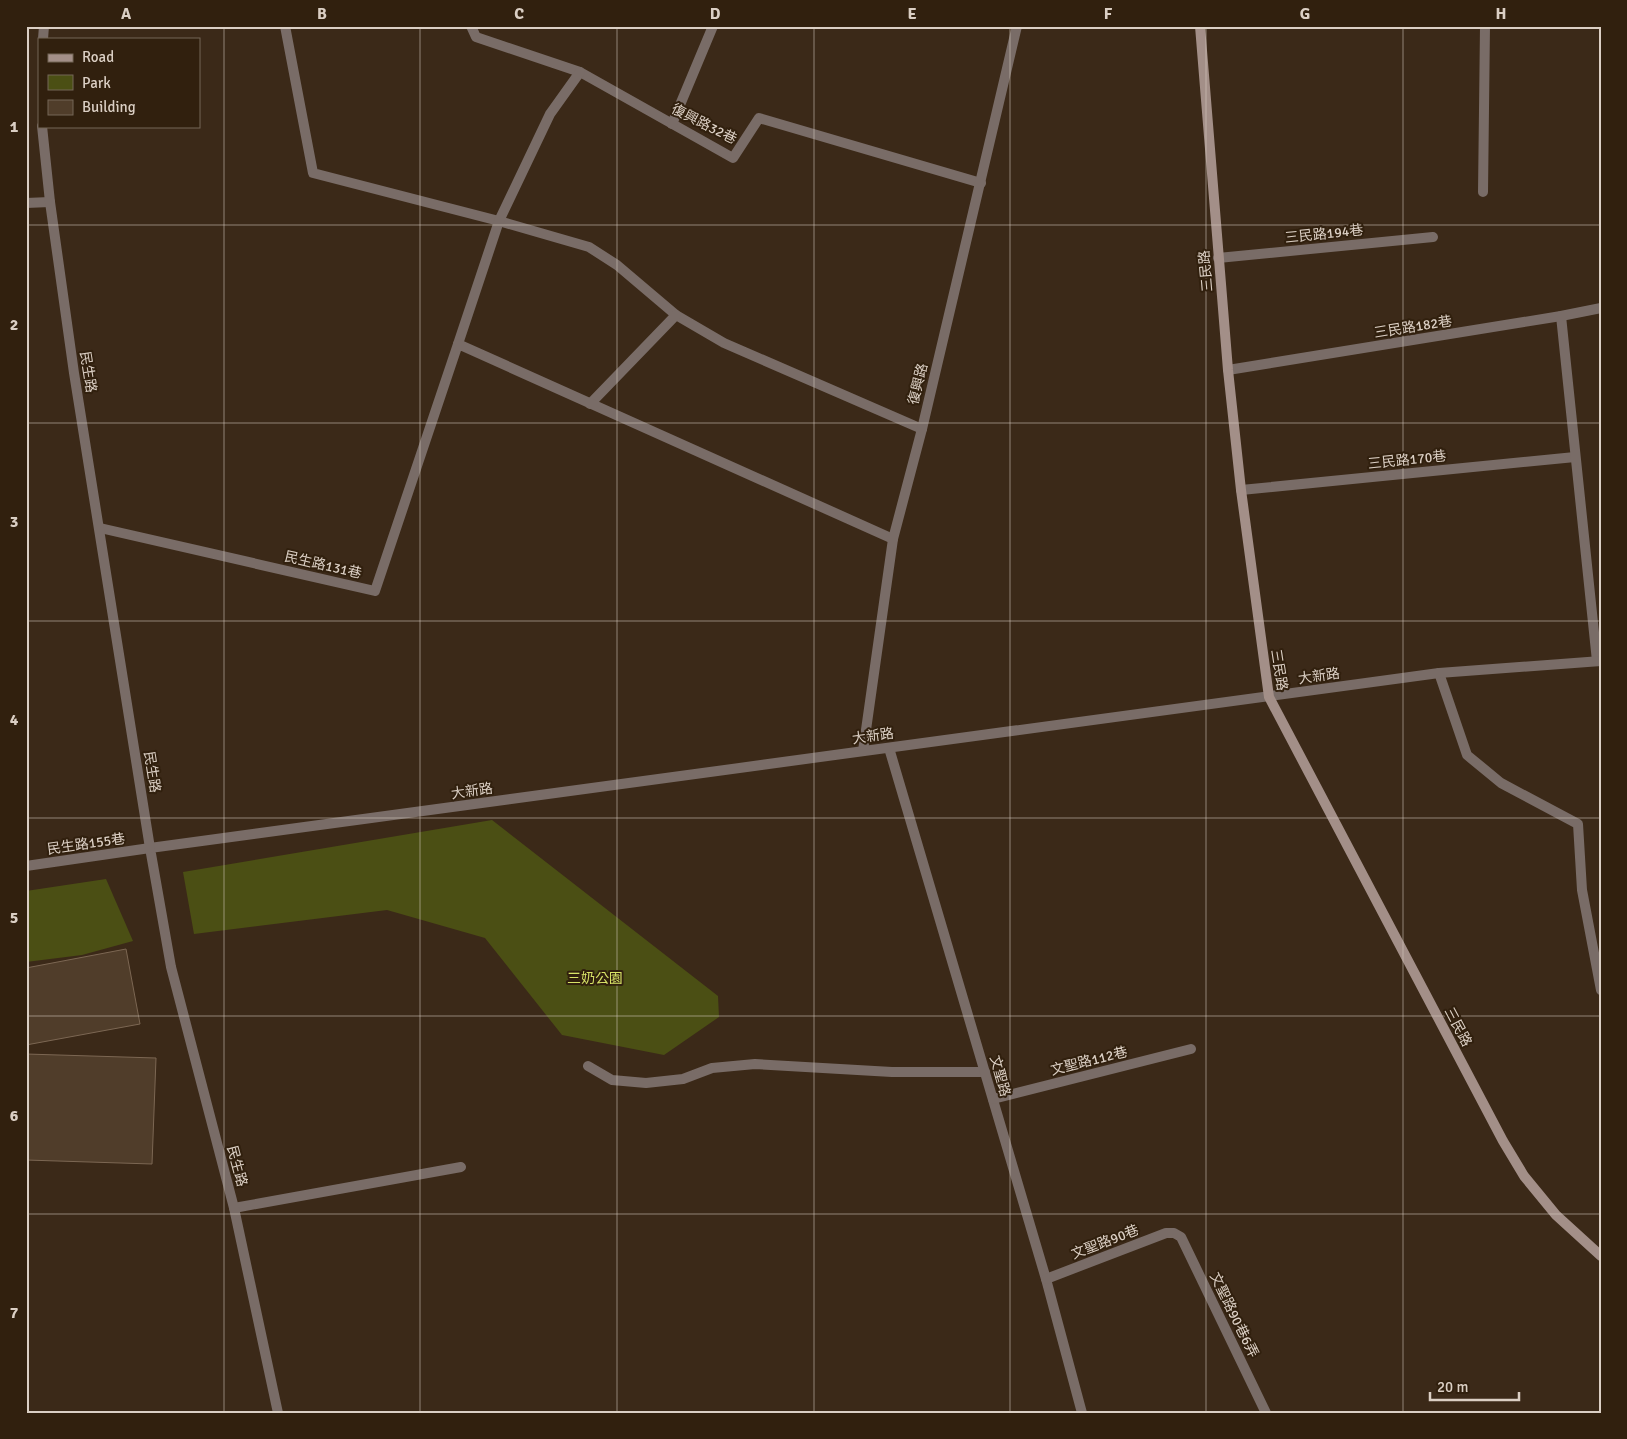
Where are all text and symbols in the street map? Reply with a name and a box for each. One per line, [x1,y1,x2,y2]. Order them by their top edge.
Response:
text: A [121,4,132,24]
text: B [317,4,327,24]
text: C [514,4,524,24]
text: D [710,4,721,24]
text: E [907,4,917,24]
text: F [1104,4,1113,24]
text: G [1300,4,1310,24]
text: H [1496,4,1506,24]
legend [38,38,200,128]
text: Road [82,48,114,66]
text: Park [82,74,111,92]
text: Building [82,98,136,116]
street label: 復興路32巷 [668,100,740,148]
text: 1 [10,117,19,137]
street label: 三民路194巷 [1284,221,1364,247]
street label: 三民路 [1196,249,1216,293]
street label: 三民路182巷 [1373,312,1453,342]
text: 2 [10,315,18,335]
street label: 民生路 [76,350,100,394]
street label: 復興路 [905,362,931,406]
street label: 三民路170巷 [1367,447,1447,473]
text: 3 [10,512,18,532]
street label: 民生路131巷 [283,548,363,582]
street label: 三民路 [1267,648,1291,692]
street label: 大新路 [1297,665,1341,687]
text: 4 [10,710,19,730]
street label: 大新路 [851,725,895,747]
street label: 民生路 [140,750,164,794]
street label: 大新路 [450,780,494,802]
street label: 民生路155巷 [46,830,126,858]
text: 5 [10,908,18,928]
park label: 三奶公園 [567,970,623,987]
street label: 三民路 [1441,1004,1475,1050]
street label: 文聖路112巷 [1049,1043,1129,1079]
street label: 文聖路 [986,1053,1014,1099]
text: 6 [10,1106,19,1126]
street label: 民生路 [223,1144,251,1188]
street label: 文聖路90巷 [1069,1221,1141,1263]
street label: 文聖路90巷6弄 [1206,1270,1262,1360]
text: 7 [10,1303,19,1323]
scale bar [1430,1369,1518,1401]
text: 20 m [1437,1378,1468,1396]

